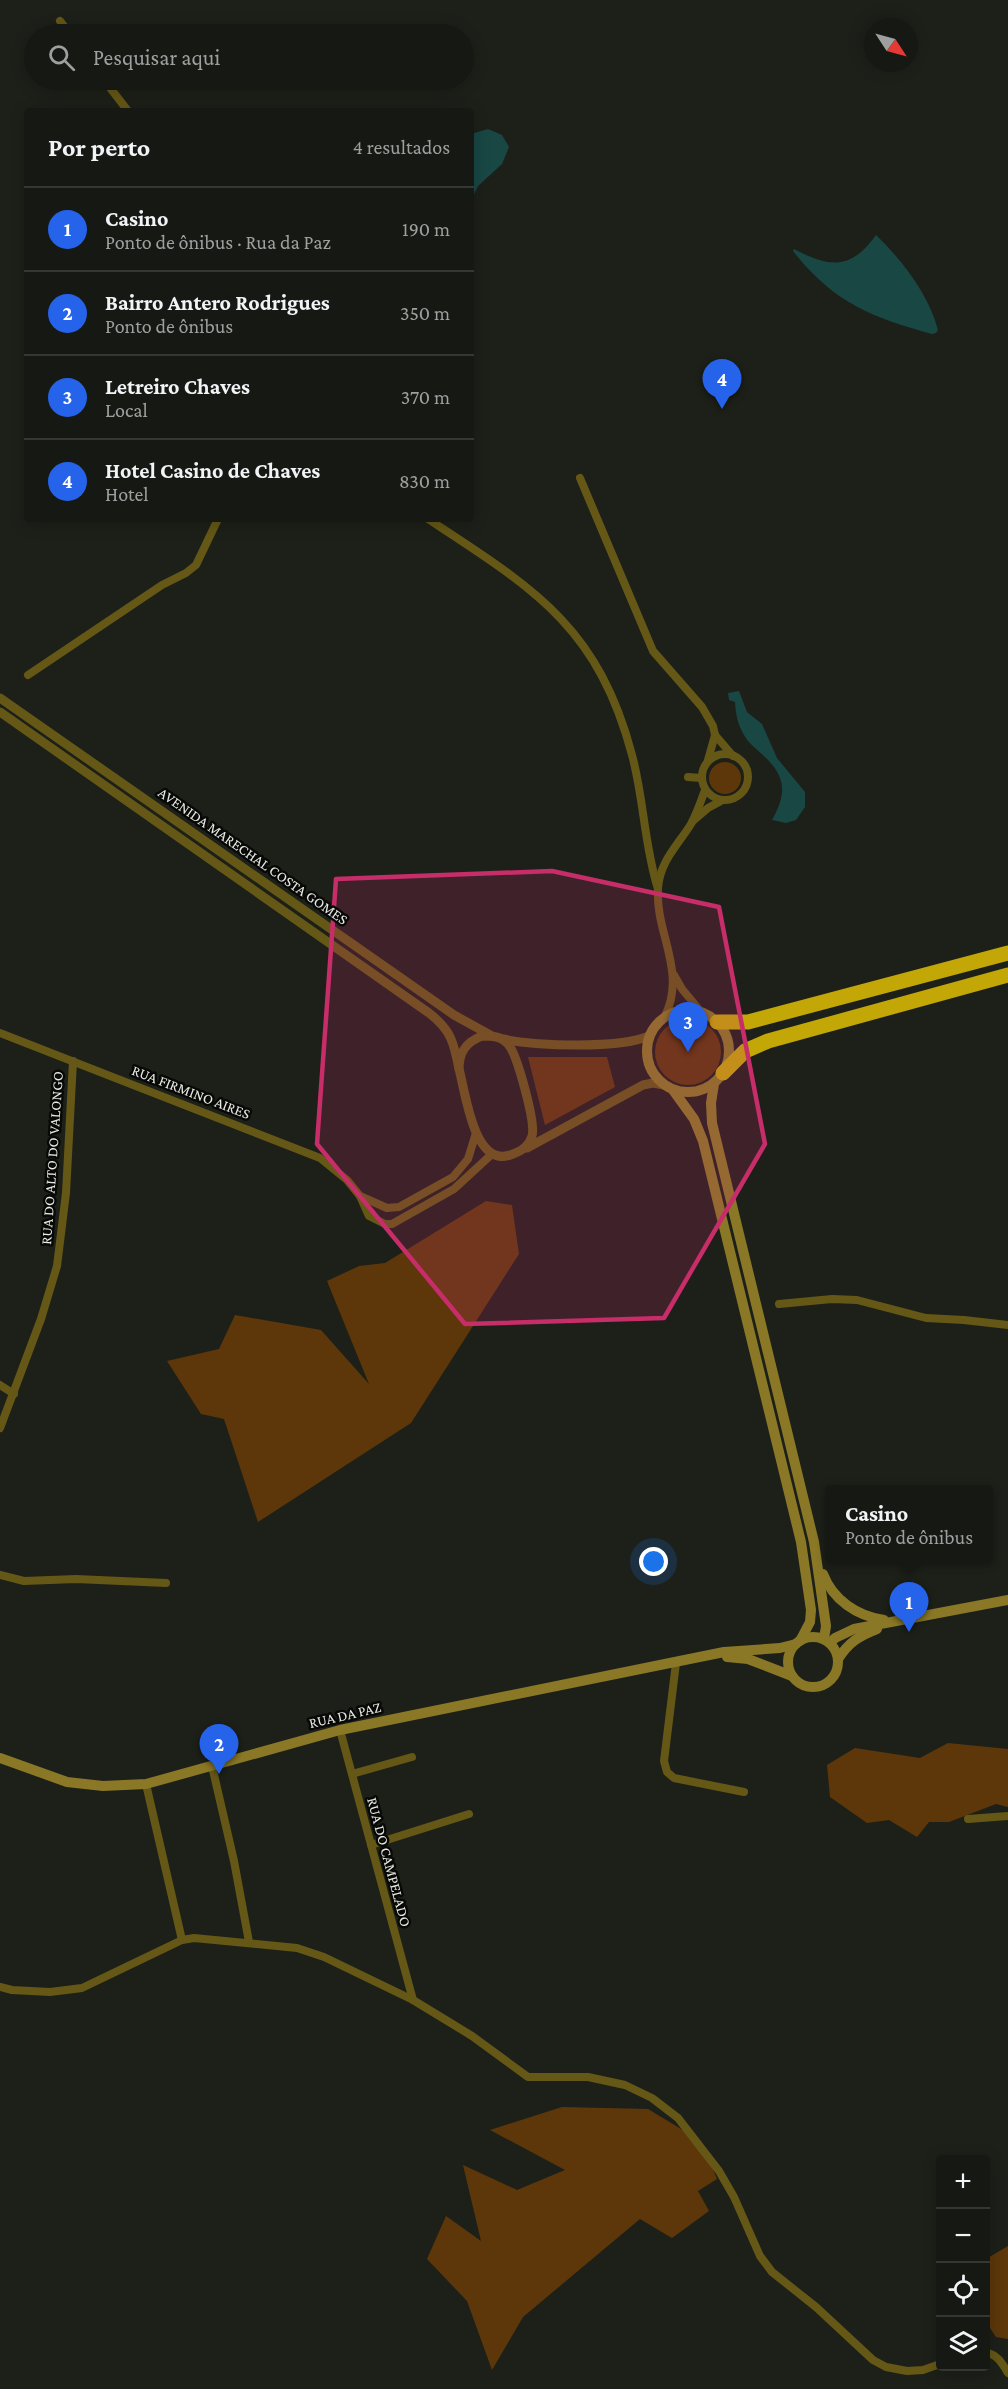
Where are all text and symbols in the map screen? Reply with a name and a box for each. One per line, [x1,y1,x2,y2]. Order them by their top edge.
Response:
north arrow [864,18,918,72]
search box [24,24,474,90]
icon: search [45,41,78,74]
text: Pesquisar aqui [93,45,220,70]
text: Por perto [48,133,150,162]
text: 4 resultados [353,136,450,158]
text: Casino [105,206,168,231]
text: 1 [64,218,71,240]
text: 190 m [402,218,450,240]
text: Ponto de ônibus · Rua da Paz [105,231,331,253]
text: Bairro Antero Rodrigues [105,290,330,315]
text: 2 [62,302,73,324]
text: 350 m [400,302,450,324]
text: Ponto de ônibus [105,315,233,337]
pin: 4 [702,360,742,409]
text: Letreiro Chaves [105,374,250,399]
text: 3 [63,386,72,408]
text: 370 m [401,386,450,408]
text: Local [105,399,148,421]
text: Hotel Casino de Chaves [105,458,320,483]
text: 4 [62,470,73,492]
text: 830 m [399,470,450,492]
text: Hotel [105,483,149,505]
street label: AVENIDA MARECHAL COSTA GOMES [155,784,351,928]
pin: 3 [668,1002,708,1052]
street label: RUA FIRMINO AIRES [130,1062,252,1122]
street label: RUA DO ALTO DO VALONGO [38,1071,66,1245]
popup [825,1485,993,1563]
text: Casino [845,1501,908,1526]
text: Ponto de ônibus [845,1526,973,1548]
your location [639,1547,668,1576]
pin: 1 [890,1582,928,1632]
street label: RUA DA PAZ [307,1699,383,1731]
pin: 2 [200,1724,238,1774]
street label: RUA DO CAMPELADO [364,1796,414,1928]
map controls [936,2155,990,2371]
button: + [936,2155,990,2209]
button: − [936,2209,990,2263]
button: locate [936,2263,990,2317]
button: layers [936,2317,990,2371]

